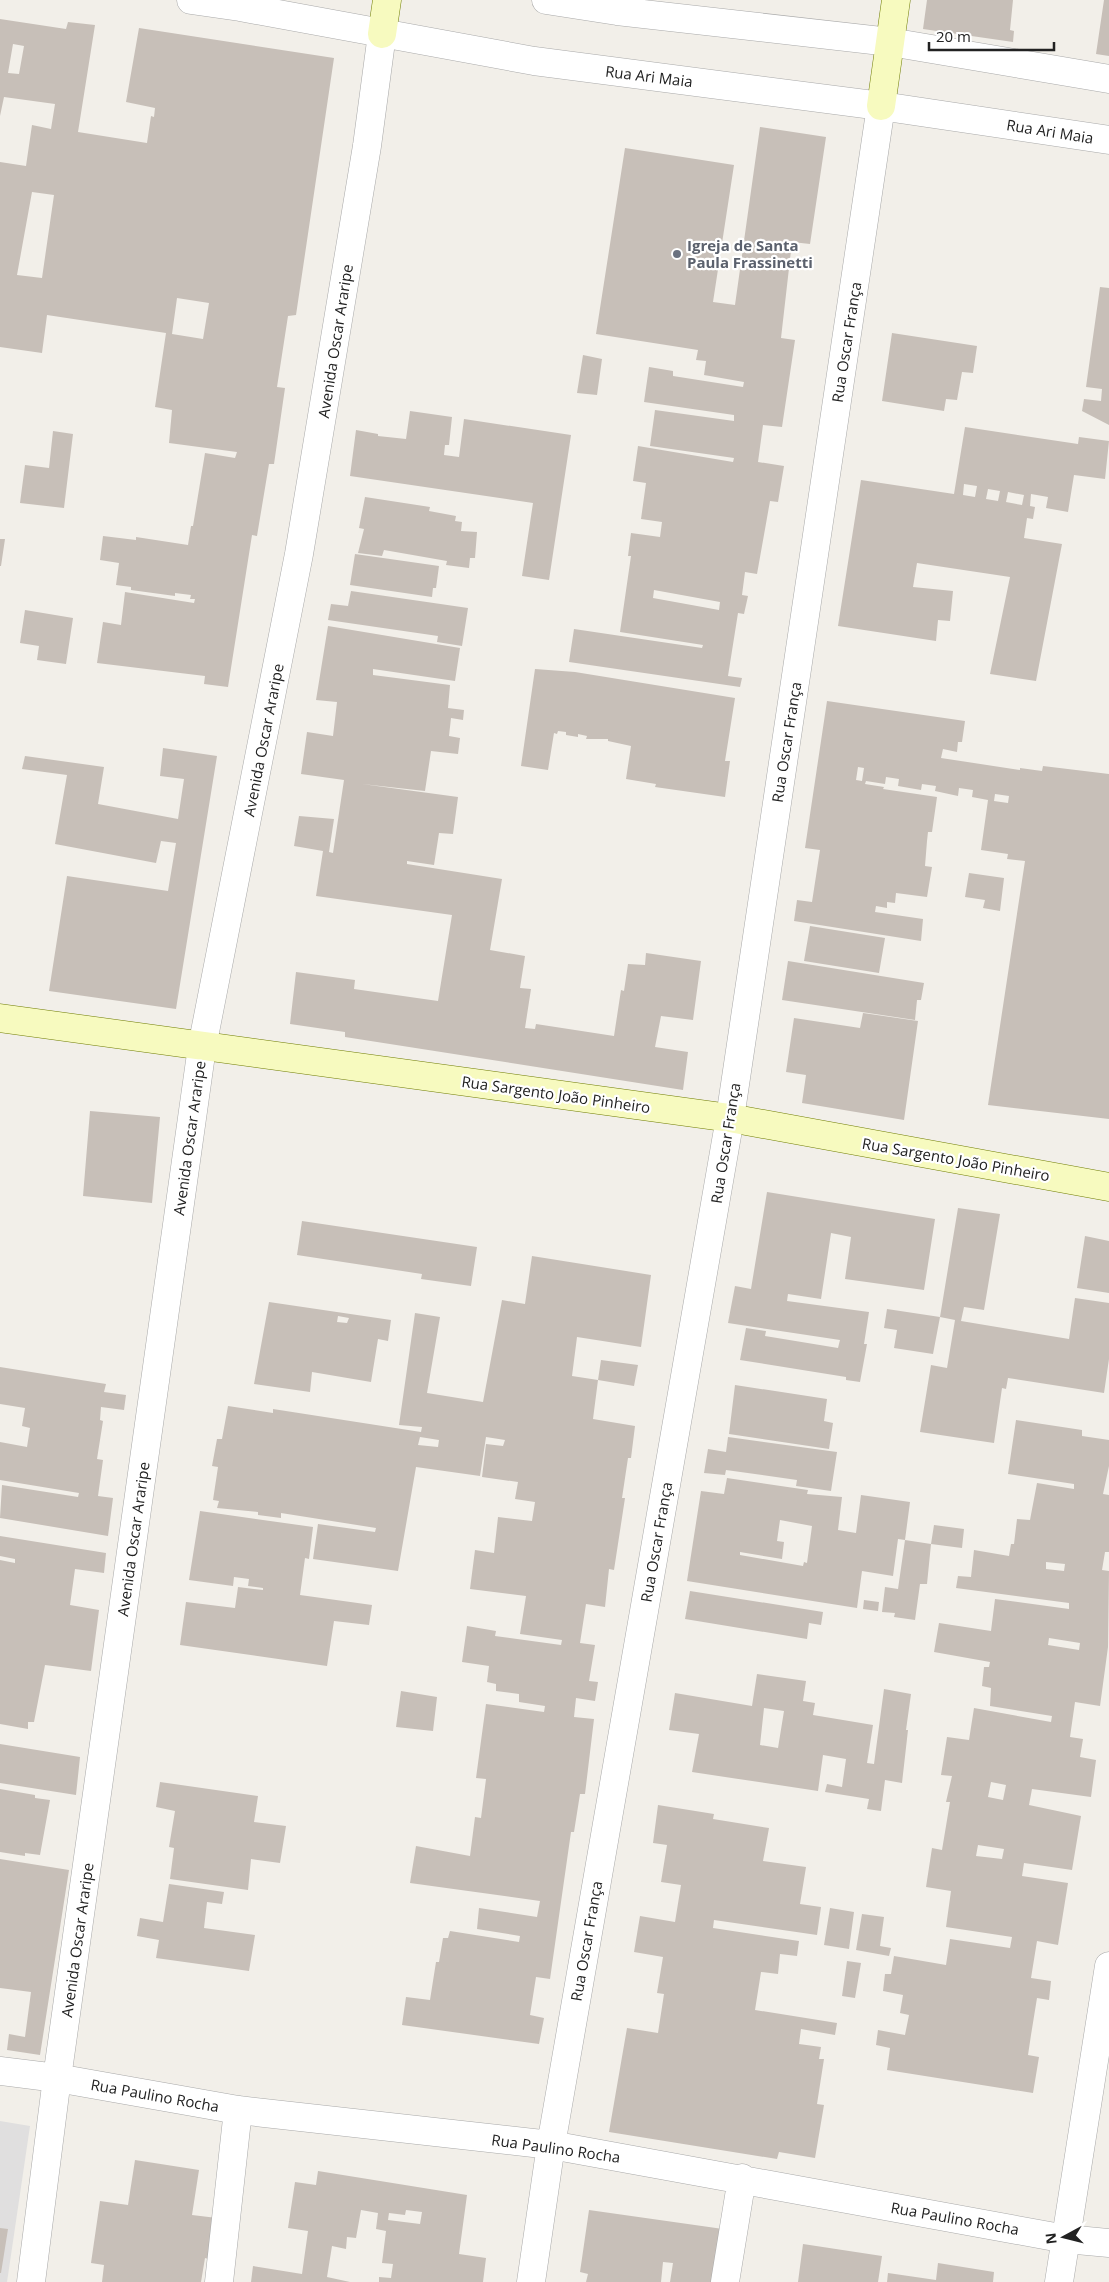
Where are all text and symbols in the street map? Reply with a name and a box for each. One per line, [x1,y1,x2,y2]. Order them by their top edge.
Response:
scale bar [929,20,1054,52]
text: 20 m [936,26,971,46]
street label: Rua Ari Maia [604,61,694,91]
street label: Rua Ari Maia [1005,114,1095,148]
place label: Igreja de Santa Paula Frassinetti [687,235,813,272]
marker: Igreja de Santa Paula Frassinetti [671,248,683,260]
street label: Avenida Oscar Araripe [313,263,357,419]
street label: Rua Oscar França [827,280,865,404]
street label: Avenida Oscar Araripe [238,662,288,818]
street label: Rua Oscar França [767,680,805,804]
street label: Avenida Oscar Araripe [168,1060,210,1216]
street label: Rua Sargento João Pinheiro [460,1071,652,1117]
street label: Rua Oscar França [706,1081,744,1205]
street label: Rua Sargento João Pinheiro [861,1133,1051,1185]
street label: Avenida Oscar Araripe [112,1461,154,1617]
street label: Rua Oscar França [636,1480,676,1604]
street label: Avenida Oscar Araripe [56,1862,98,2018]
street label: Rua Oscar França [566,1879,606,2003]
street label: Rua Paulino Rocha [89,2074,221,2116]
street label: Rua Paulino Rocha [490,2129,622,2167]
street label: Rua Paulino Rocha [889,2197,1021,2239]
north arrow [1039,2212,1089,2262]
text: N [1040,2232,1061,2245]

